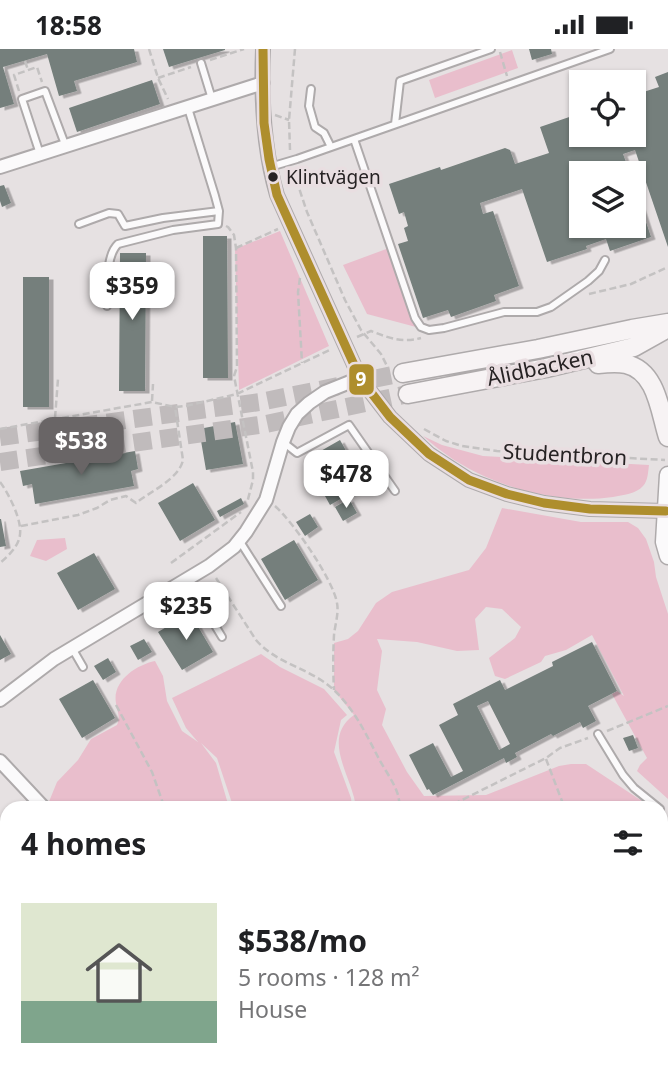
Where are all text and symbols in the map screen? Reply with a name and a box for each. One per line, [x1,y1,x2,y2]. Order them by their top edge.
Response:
text: 18:58 [35,7,102,43]
map controls [569,70,646,238]
button: locate [569,70,646,147]
button: layers [569,161,646,238]
place label: Klintvägen [286,164,381,190]
marker: Klintvägen [266,170,280,184]
pin: $359 [91,263,173,322]
text: $359 [106,269,158,301]
street label: Ålidbacken [484,342,596,392]
line badge: 9 [348,363,375,396]
text: 9 [356,366,367,392]
pin: $538 [40,417,122,477]
text: $538 [55,424,107,456]
street label: Studentbron [502,437,628,471]
pin: $478 [305,451,387,510]
text: $478 [320,457,372,489]
pin: $235 [145,583,227,642]
text: $235 [160,589,212,621]
text: 4 homes [21,823,146,864]
icon: filters [609,824,647,862]
text: $538/mo [238,920,367,961]
icon: home [77,931,161,1015]
text: 5 rooms · 128 m² [238,961,420,993]
text: House [238,993,307,1025]

